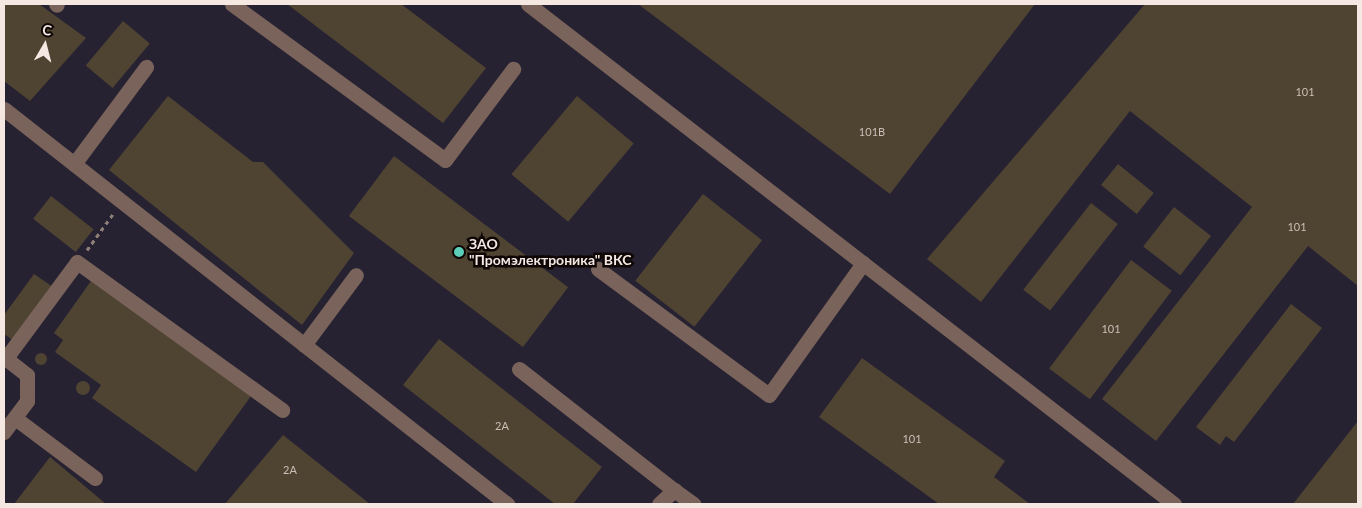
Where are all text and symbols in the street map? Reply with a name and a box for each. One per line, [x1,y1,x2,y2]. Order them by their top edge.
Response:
north arrow [20,20,70,70]
text: С [41,21,53,39]
house number: 101 [1295,85,1315,99]
house number: 101В [859,125,885,139]
house number: 101 [1287,220,1307,234]
place label: ЗАО "Промэлектроника" ВКС [469,236,632,268]
marker: ЗАО "Промэлектроника" ВКС [453,246,465,258]
house number: 101 [1101,322,1121,336]
house number: 2А [495,419,509,433]
house number: 101 [902,432,922,446]
house number: 2А [283,463,297,477]

